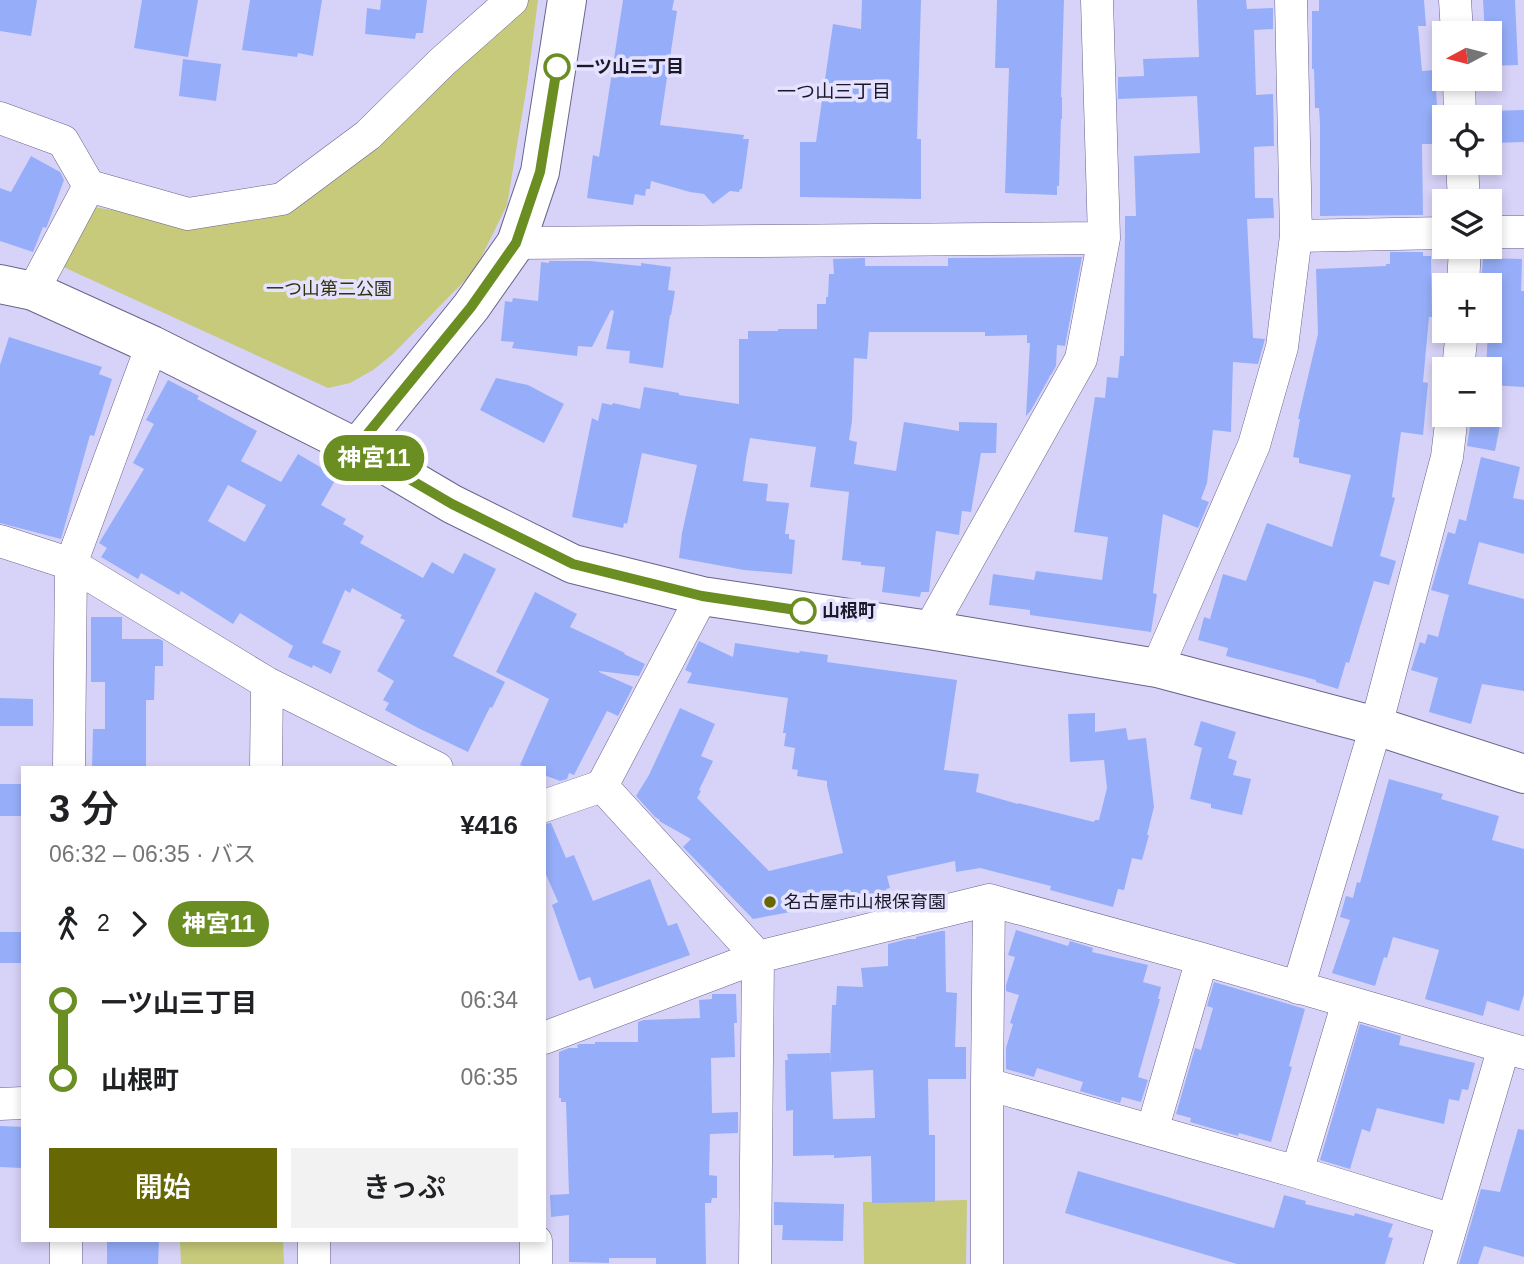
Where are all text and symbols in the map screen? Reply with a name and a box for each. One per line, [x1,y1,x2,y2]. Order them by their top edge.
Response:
north arrow [1432,21,1502,91]
map controls [1432,21,1502,427]
marker: 一ツ山三丁目 [544,54,570,80]
place label: 一ツ山三丁目 [576,57,684,77]
district label: 一つ山三丁目 [777,81,891,102]
button: locate [1432,105,1502,175]
button: layers [1432,189,1502,259]
button: + [1432,273,1502,343]
park label: 一つ山第二公園 [266,279,392,299]
button: − [1432,357,1502,427]
line badge: 神宮11 [325,435,423,481]
text: 神宮11 [337,444,411,471]
marker: 山根町 [790,598,816,624]
place label: 山根町 [822,601,876,621]
text: 3 分 [49,788,119,830]
text: ¥416 [460,810,518,840]
text: 06:32 – 06:35 · バス [49,841,256,867]
place label: 名古屋市山根保育園 [784,892,946,912]
marker: 名古屋市山根保育園 [762,894,778,910]
icon: walk [49,905,87,943]
icon: forward [120,905,158,943]
text: 2 [97,910,110,936]
text: 神宮11 [182,910,255,937]
text: 06:34 [460,987,518,1013]
text: 一ツ山三丁目 [101,988,257,1018]
text: 06:35 [460,1064,518,1090]
text: 山根町 [101,1065,179,1095]
button: 開始 [49,1148,277,1228]
button: きっぷ [291,1148,518,1228]

